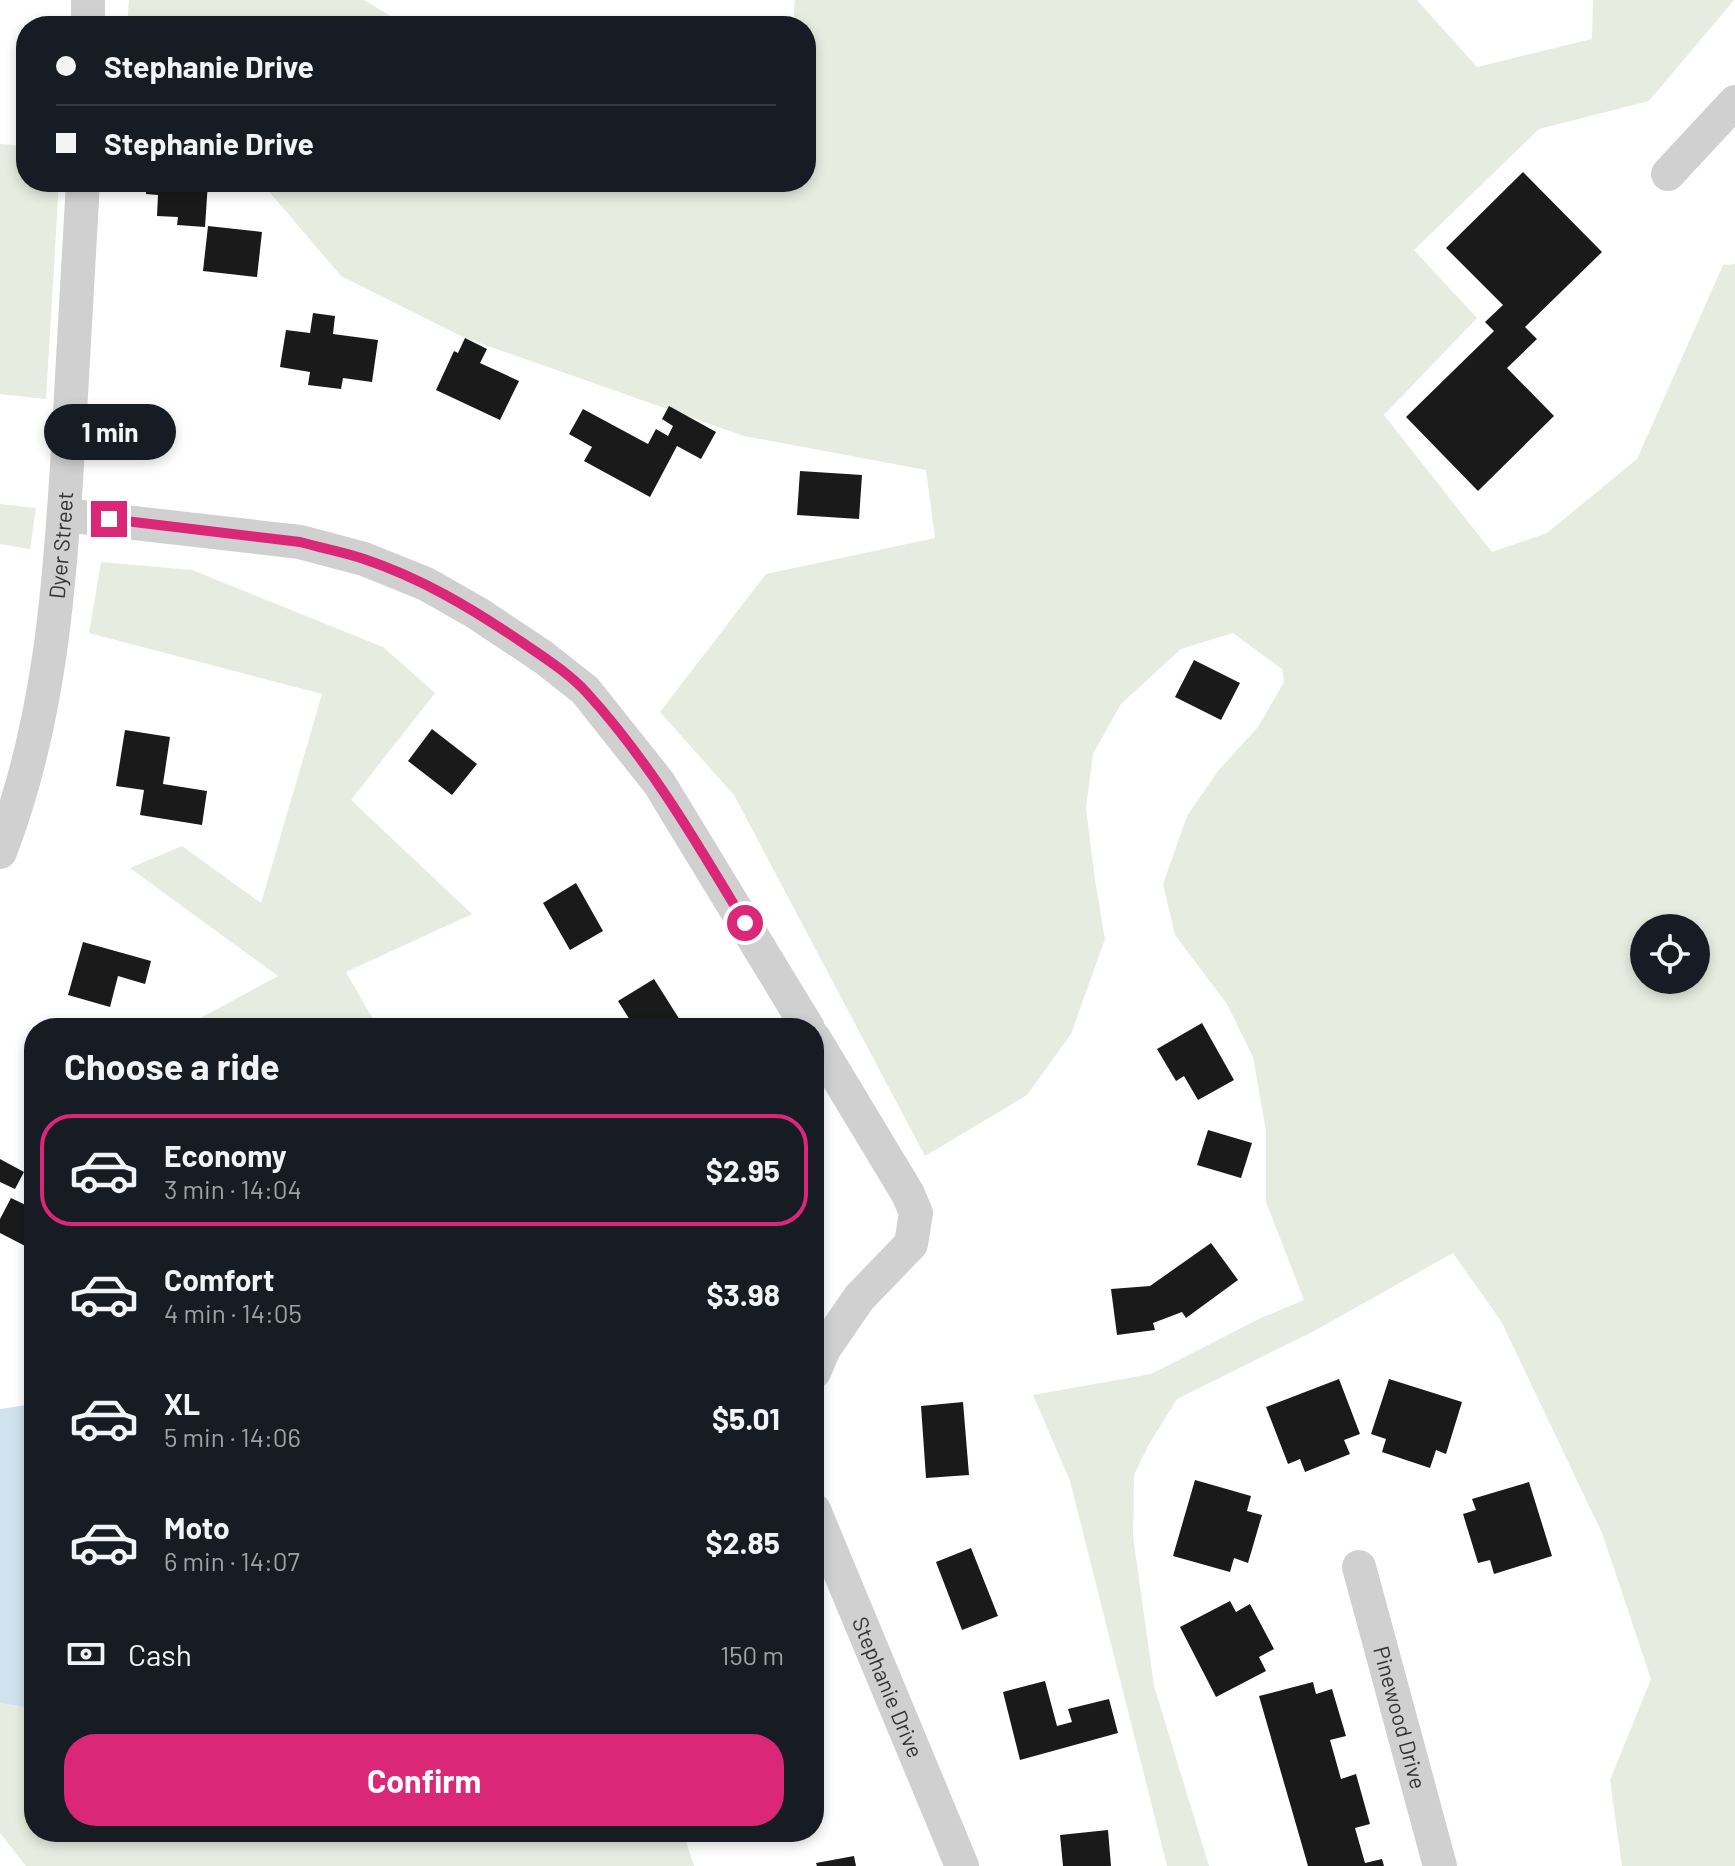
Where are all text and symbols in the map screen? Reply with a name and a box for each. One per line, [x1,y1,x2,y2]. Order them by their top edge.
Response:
text: Stephanie Drive [104,48,314,84]
text: Stephanie Drive [104,125,314,161]
callout: 1 min [43,403,175,459]
text: 1 min [82,416,138,447]
street label: Dyer Street [43,491,77,600]
route end [91,501,127,537]
route start [727,905,763,941]
map controls [1630,914,1710,994]
button: locate [1630,914,1710,994]
text: Choose a ride [64,1044,280,1087]
icon: car [68,1134,140,1206]
text: Economy [164,1137,287,1173]
text: $2.95 [706,1152,780,1188]
text: 3 min · 14:04 [164,1173,302,1204]
icon: car [68,1258,140,1330]
text: Comfort [164,1261,274,1297]
text: $3.98 [706,1276,780,1312]
text: 4 min · 14:05 [164,1297,302,1328]
icon: car [68,1382,140,1454]
text: XL [164,1385,200,1421]
text: $5.01 [712,1400,780,1436]
text: 5 min · 14:06 [164,1421,301,1452]
icon: car [68,1506,140,1578]
text: Moto [164,1509,230,1545]
text: $2.85 [706,1524,780,1560]
text: 6 min · 14:07 [164,1545,300,1576]
street label: Stephanie Drive [848,1613,929,1761]
icon: cash [64,1632,108,1676]
text: Cash [128,1636,192,1672]
text: 150 m [720,1639,784,1670]
street label: Pinewood Drive [1369,1643,1432,1792]
button: Confirm [64,1734,784,1826]

